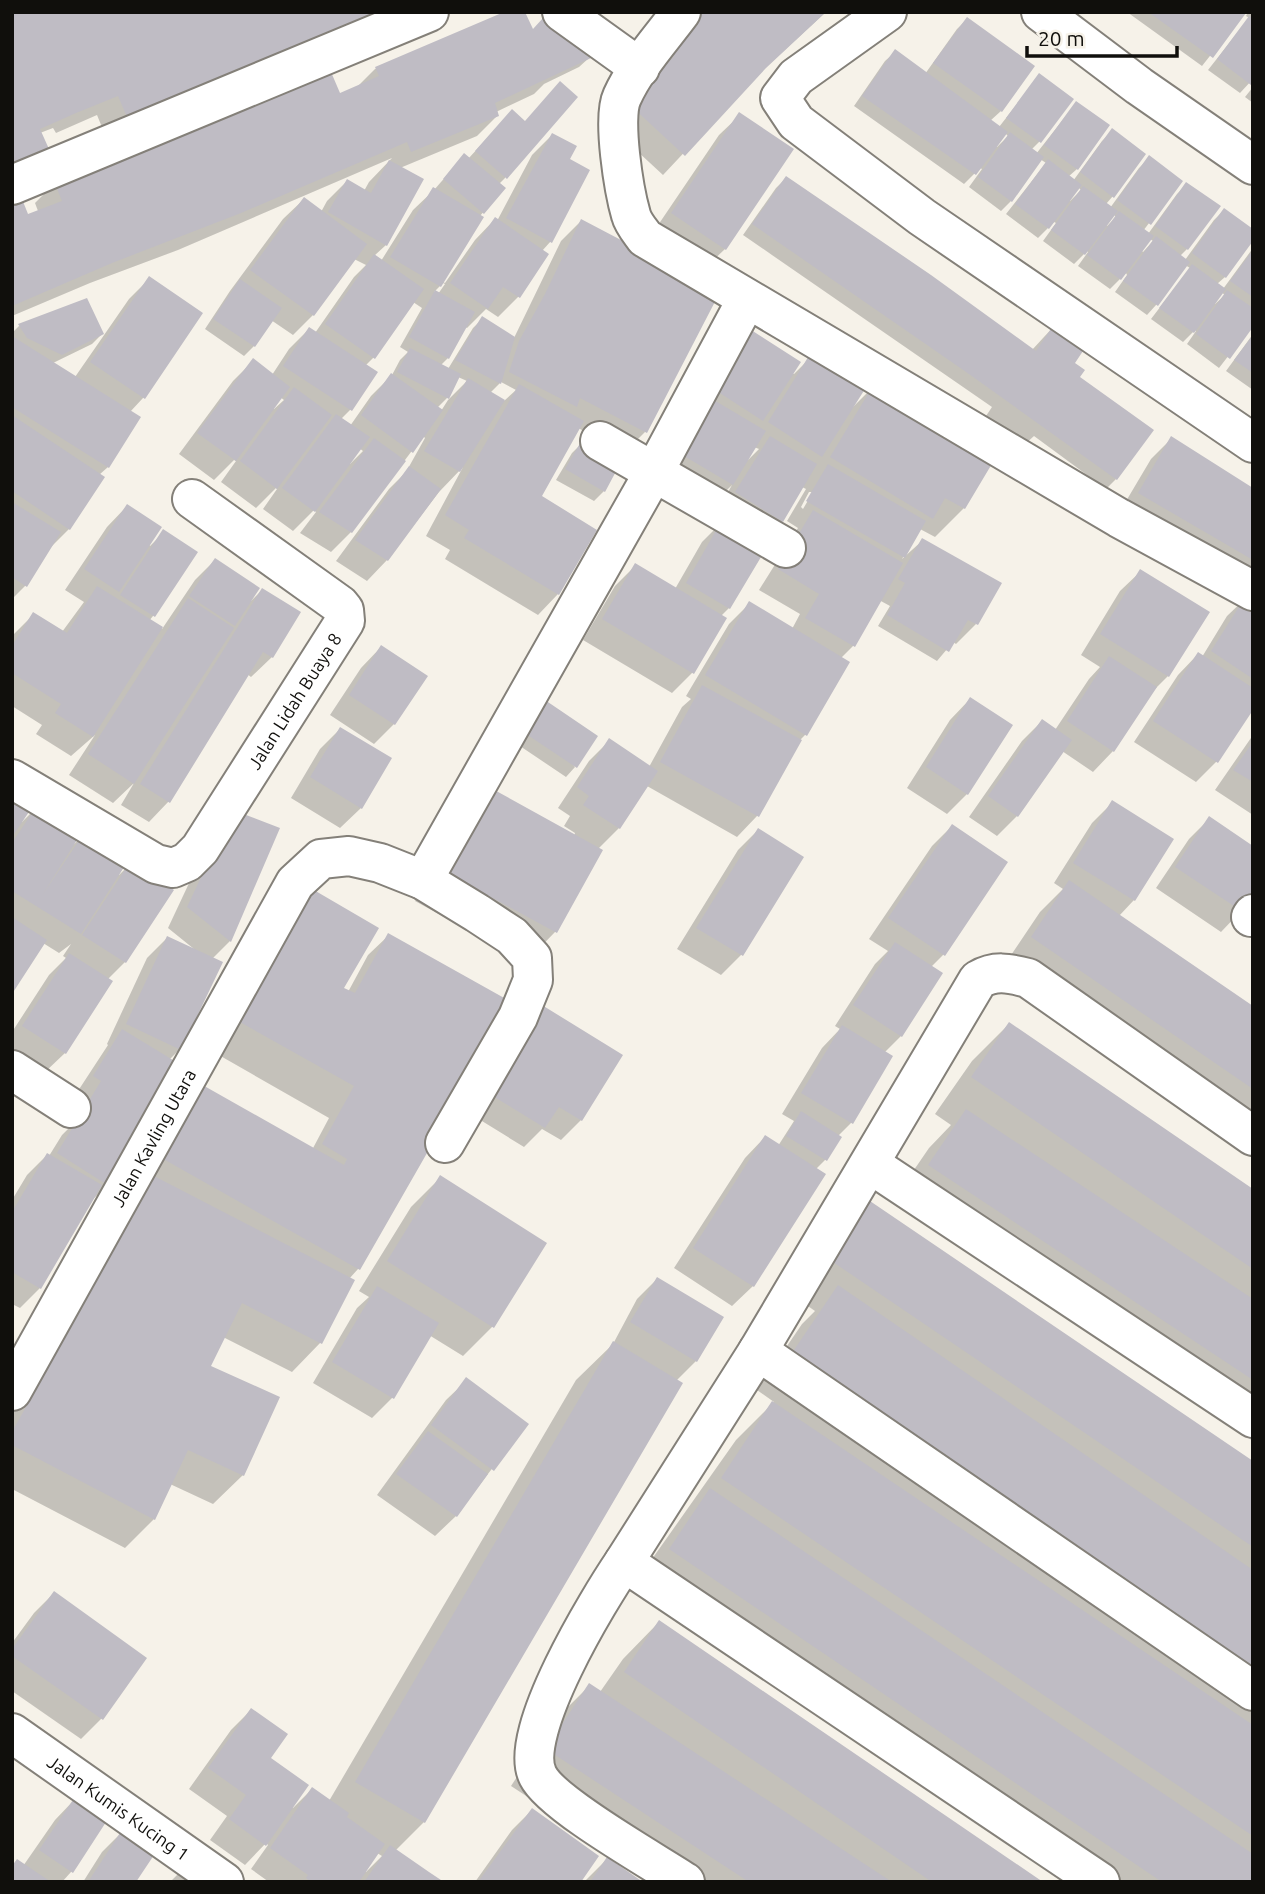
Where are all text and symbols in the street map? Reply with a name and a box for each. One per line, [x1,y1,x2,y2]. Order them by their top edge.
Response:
scale bar [1027,14,1178,58]
text: 20 m [1038,26,1085,50]
street label: Jalan Lidah Buaya 8 [244,629,345,773]
street label: Jalan Kavling Utara [107,1065,199,1210]
street label: Jalan Kumis Kucing 1 [44,1751,193,1864]

